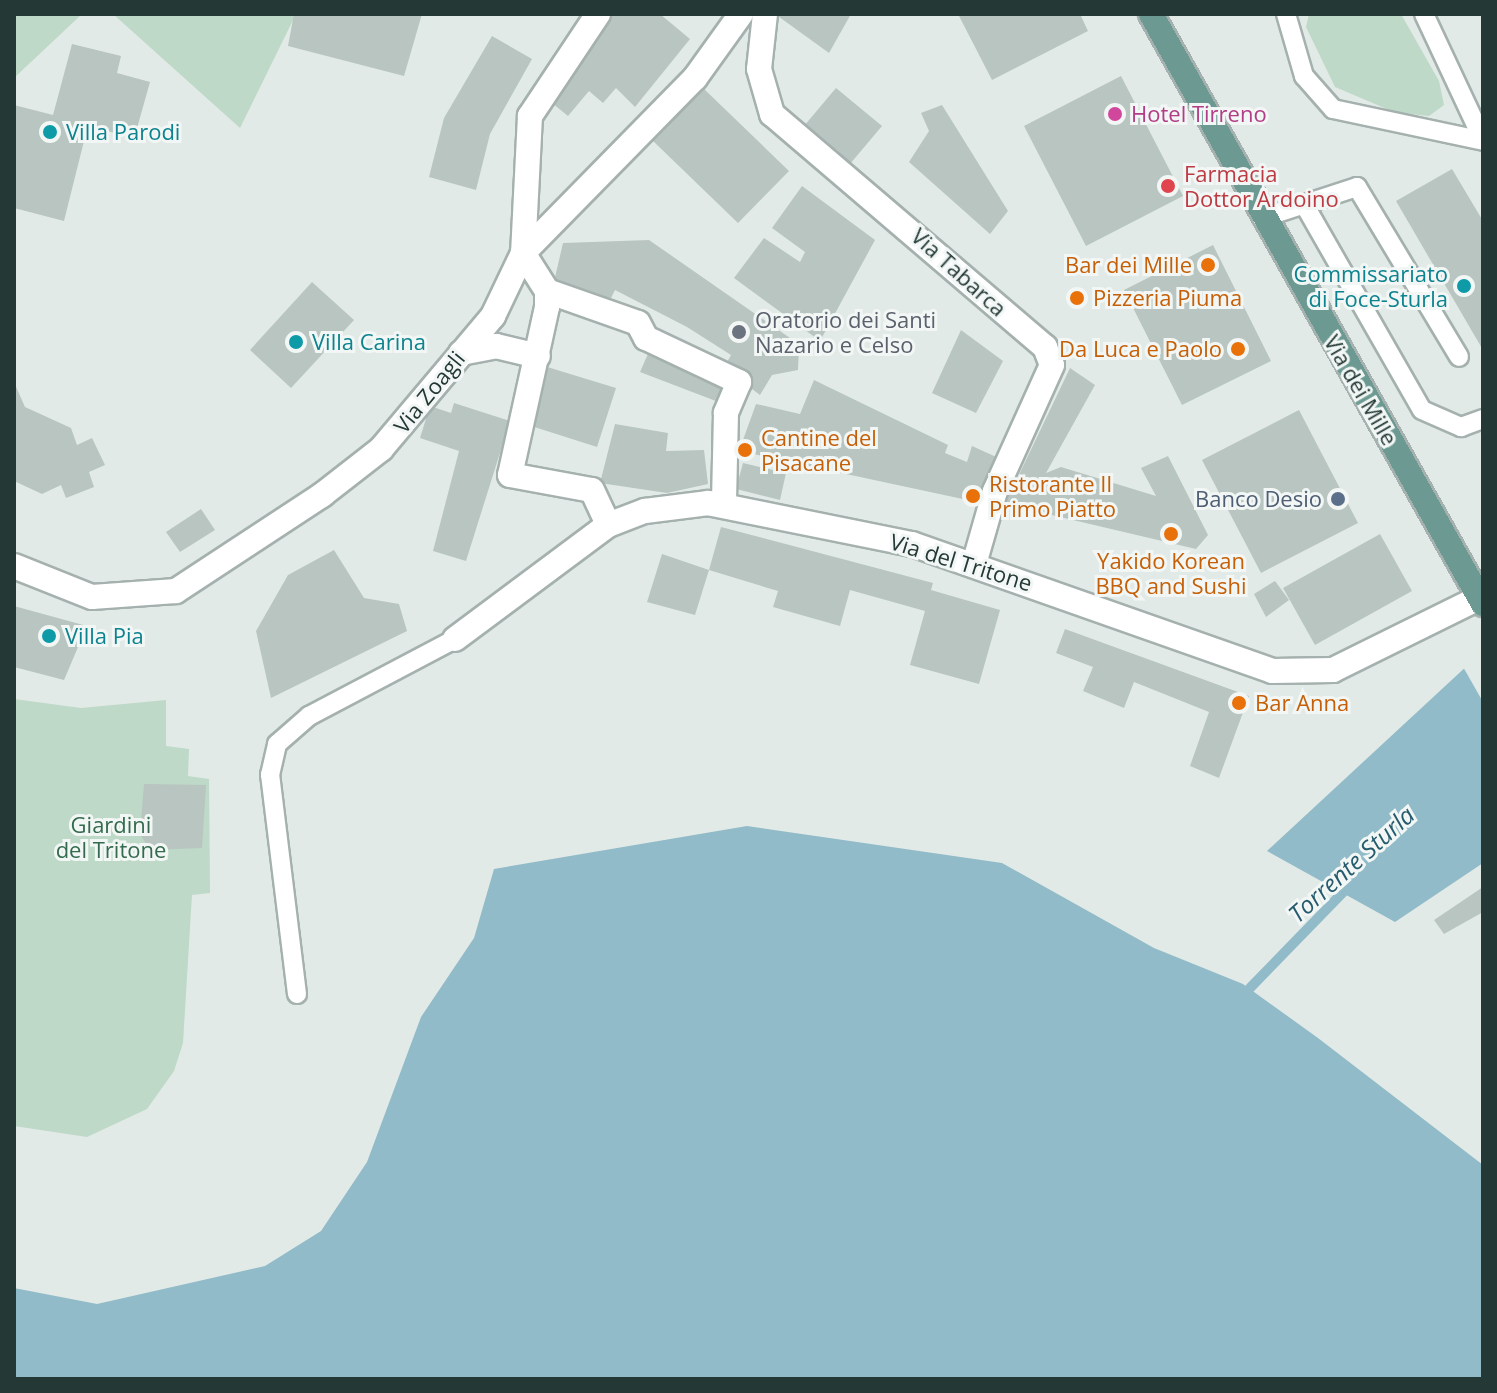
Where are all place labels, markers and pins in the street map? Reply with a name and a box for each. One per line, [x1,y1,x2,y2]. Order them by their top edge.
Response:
place label: Hotel Tirreno [1131,101,1267,127]
marker: Hotel Tirreno [1106,105,1124,123]
place label: Villa Parodi [66,119,180,145]
marker: Villa Parodi [41,123,59,141]
place label: Farmacia Dottor Ardoino [1184,160,1339,212]
marker: Farmacia Dottor Ardoino [1159,177,1177,195]
place label: Bar dei Mille [1065,252,1192,278]
marker: Bar dei Mille [1199,256,1217,274]
place label: Commissariato di Foce-Sturla [1294,260,1448,312]
marker: Commissariato di Foce-Sturla [1455,277,1473,295]
place label: Pizzeria Piuma [1093,285,1242,311]
marker: Pizzeria Piuma [1068,289,1086,307]
place label: Oratorio dei Santi Nazario e Celso [755,306,936,358]
marker: Oratorio dei Santi Nazario e Celso [730,323,748,341]
place label: Villa Carina [312,329,426,355]
marker: Villa Carina [287,333,305,351]
place label: Da Luca e Paolo [1059,336,1222,362]
marker: Da Luca e Paolo [1229,340,1247,358]
place label: Cantine del Pisacane [761,424,877,476]
marker: Cantine del Pisacane [736,441,754,459]
place label: Ristorante Il Primo Piatto [989,470,1116,522]
place label: Banco Desio [1195,486,1322,512]
marker: Ristorante Il Primo Piatto [964,487,982,505]
marker: Banco Desio [1329,490,1347,508]
marker: Yakido Korean BBQ and Sushi [1162,525,1180,543]
place label: Yakido Korean BBQ and Sushi [1095,547,1247,598]
place label: Villa Pia [65,623,144,649]
marker: Villa Pia [40,627,58,645]
place label: Bar Anna [1255,690,1349,716]
marker: Bar Anna [1230,694,1248,712]

